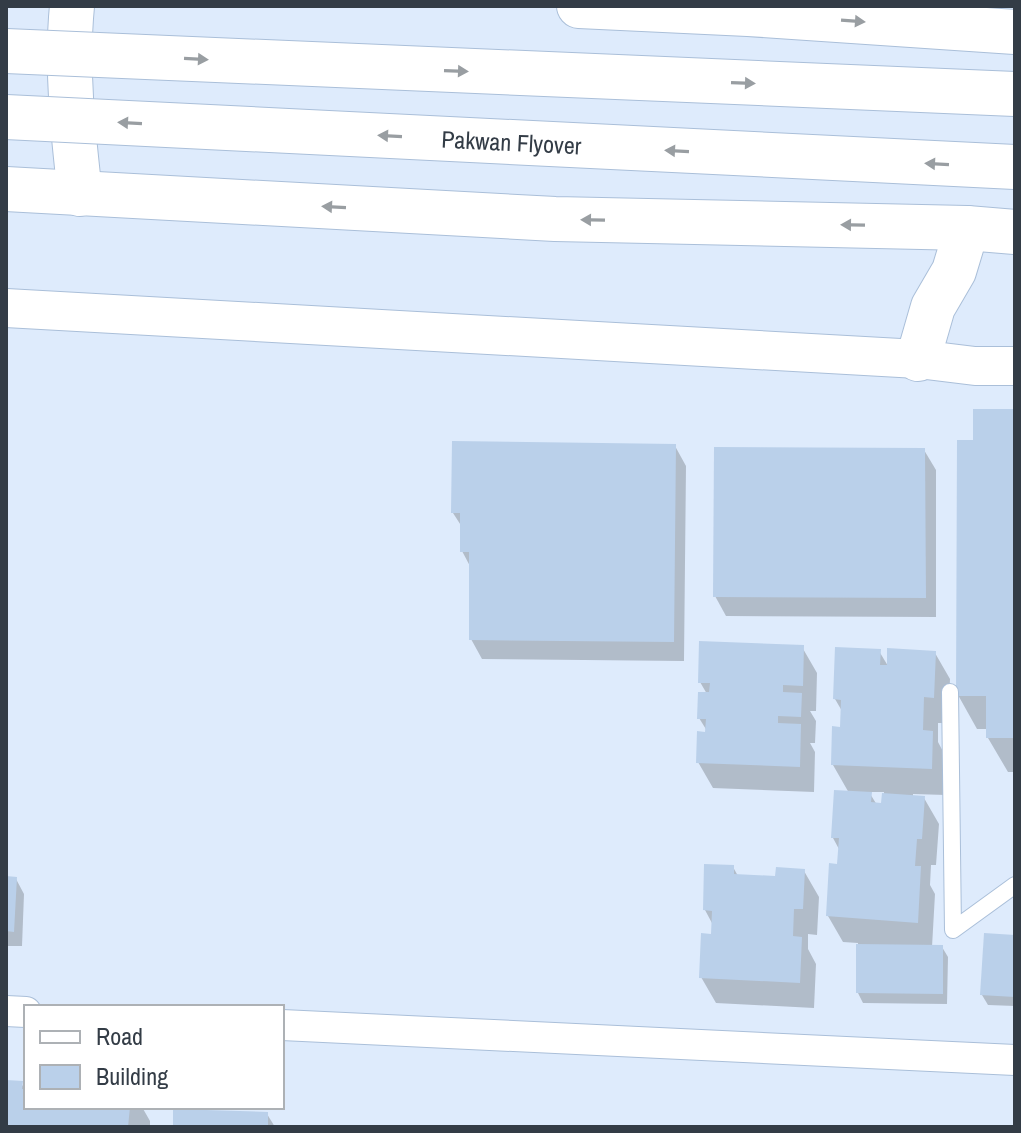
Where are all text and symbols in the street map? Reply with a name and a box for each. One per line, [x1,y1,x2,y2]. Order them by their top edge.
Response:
one-way arrow [841,15,866,28]
one-way arrow [184,53,209,66]
one-way arrow [444,65,469,78]
one-way arrow [731,77,756,90]
one-way arrow [117,116,142,129]
street label: Pakwan Flyover [441,123,583,162]
one-way arrow [377,129,402,142]
one-way arrow [664,145,689,158]
one-way arrow [924,157,949,170]
one-way arrow [321,201,346,214]
one-way arrow [580,213,605,226]
one-way arrow [840,219,865,232]
legend [24,1005,284,1109]
text: Road [96,1020,143,1052]
text: Building [96,1060,168,1092]

